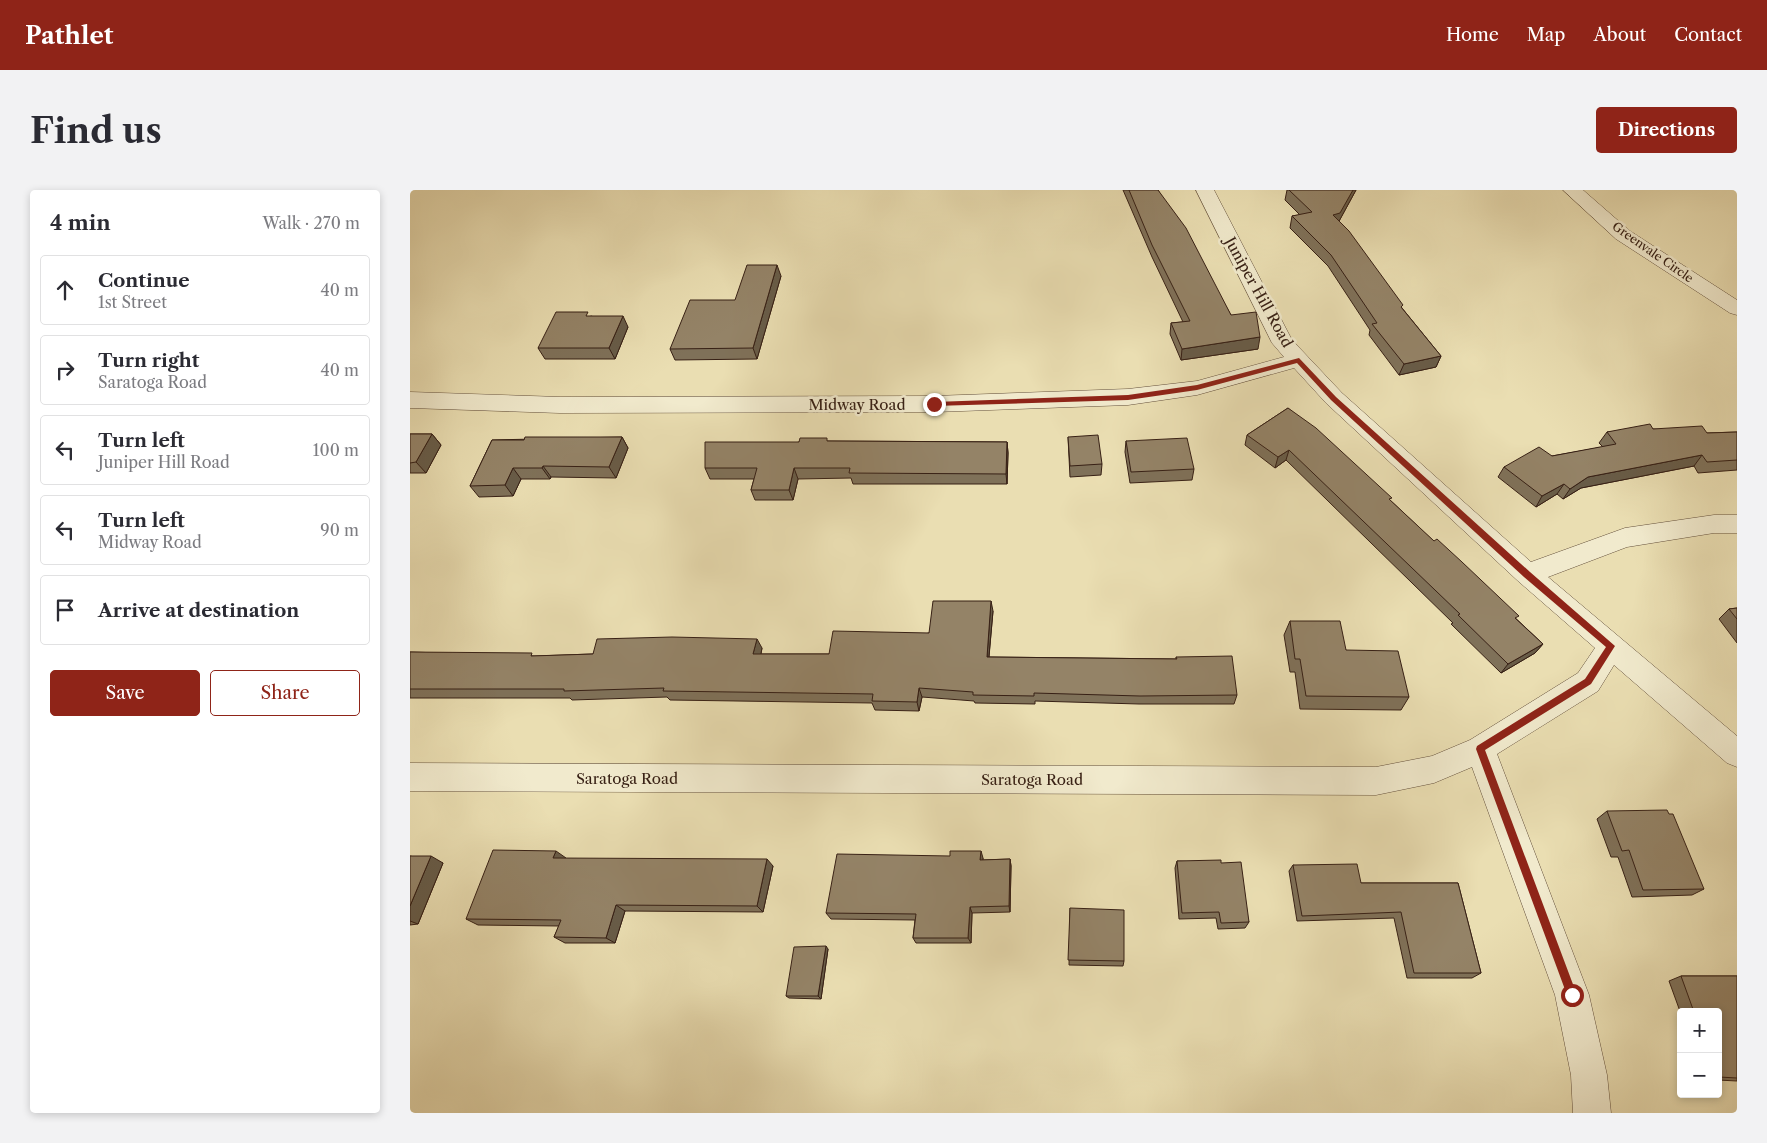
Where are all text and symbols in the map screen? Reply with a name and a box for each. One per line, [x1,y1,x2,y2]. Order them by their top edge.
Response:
text: Pathlet [25,21,113,50]
text: Home [1446,24,1499,46]
text: Map [1527,24,1565,46]
text: About [1593,24,1646,46]
text: Contact [1674,24,1742,46]
button: Directions [1596,107,1737,153]
text: Find us [30,109,162,152]
text: 4 min [50,210,111,235]
text: Walk · 270 m [262,213,360,233]
street label: Greenvale Circle [1610,218,1697,286]
street label: Juniper Hill Road [1220,232,1297,351]
text: Continue [98,269,190,292]
icon: ahead [51,276,79,304]
text: 40 m [320,280,359,300]
text: 1st Street [98,292,167,312]
text: Turn right [98,349,199,372]
icon: right [51,356,79,384]
text: 40 m [320,360,359,380]
text: Saratoga Road [98,372,207,392]
route end [923,393,946,416]
street label: Midway Road [808,395,906,414]
text: Turn left [98,429,185,452]
icon: left [51,436,79,464]
text: 100 m [313,440,359,460]
text: Juniper Hill Road [98,452,230,472]
text: Turn left [98,509,185,532]
icon: left [51,516,79,544]
text: 90 m [320,520,359,540]
text: Midway Road [98,532,202,552]
icon: arrive [51,596,79,624]
text: Arrive at destination [98,599,299,622]
button: Save [50,670,200,716]
button: Share [210,670,360,716]
street label: Saratoga Road [576,769,678,788]
street label: Saratoga Road [981,770,1083,789]
route start [1561,984,1584,1007]
map controls [1677,1008,1722,1098]
button: + [1677,1008,1722,1053]
button: − [1677,1053,1722,1098]

